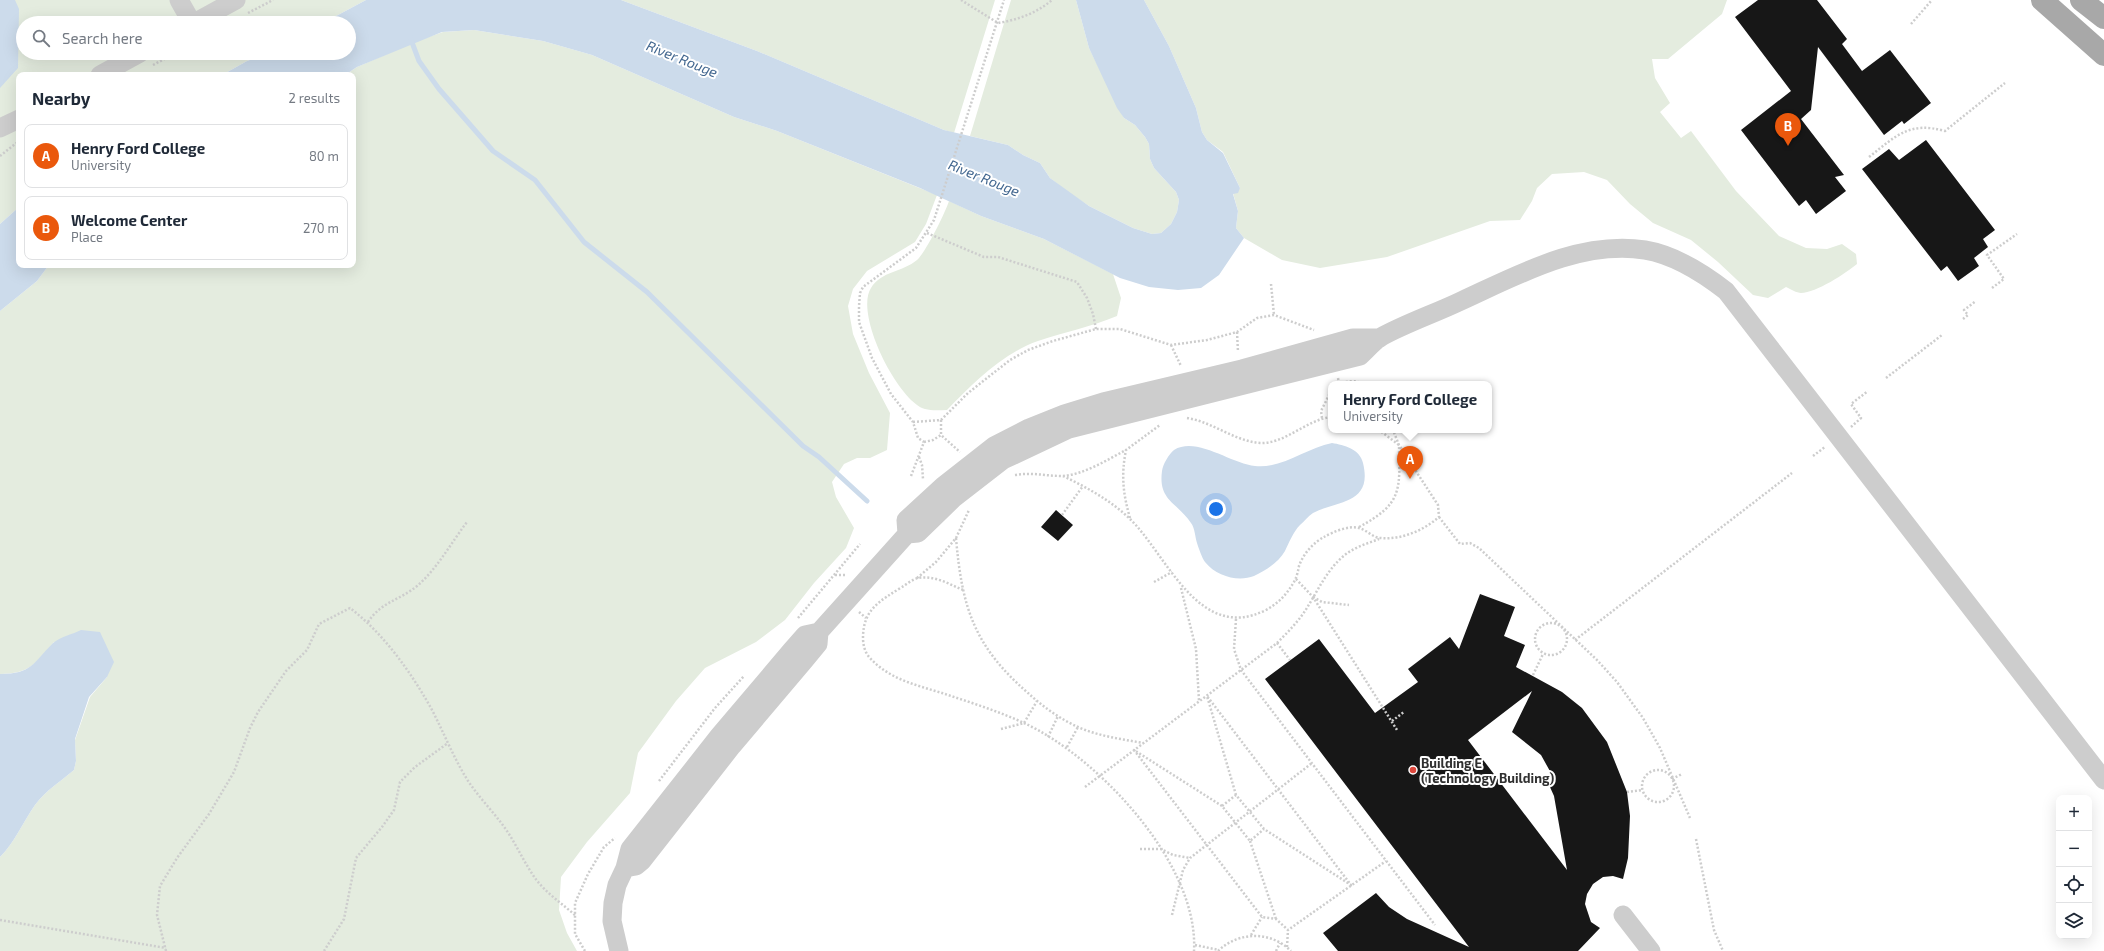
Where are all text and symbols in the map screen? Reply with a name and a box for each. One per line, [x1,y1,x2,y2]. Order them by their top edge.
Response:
search box [16,16,356,60]
icon: search [30,27,52,49]
text: Search here [62,29,143,47]
water label: River Rouge [644,37,721,81]
text: Nearby [32,88,90,108]
text: 2 results [288,90,340,106]
pin: B [1775,113,1801,146]
text: Henry Ford College [71,139,205,157]
text: A [42,148,50,164]
text: 80 m [309,148,339,164]
water label: River Rouge [946,156,1023,200]
text: University [71,157,131,173]
text: Welcome Center [71,211,187,229]
text: B [42,220,50,236]
text: 270 m [303,220,339,236]
text: Place [71,229,103,245]
popup [1328,381,1492,433]
text: Henry Ford College [1343,390,1477,408]
text: University [1343,408,1403,424]
pin: A [1397,446,1423,479]
your location [1206,499,1226,519]
place label: Building E (Technology Building) [1421,755,1554,786]
marker: Building E (Technology Building) [1408,765,1418,775]
map controls [2056,795,2092,939]
button: + [2056,795,2092,831]
button: − [2056,831,2092,867]
button: locate [2056,867,2092,903]
button: layers [2056,903,2092,939]

